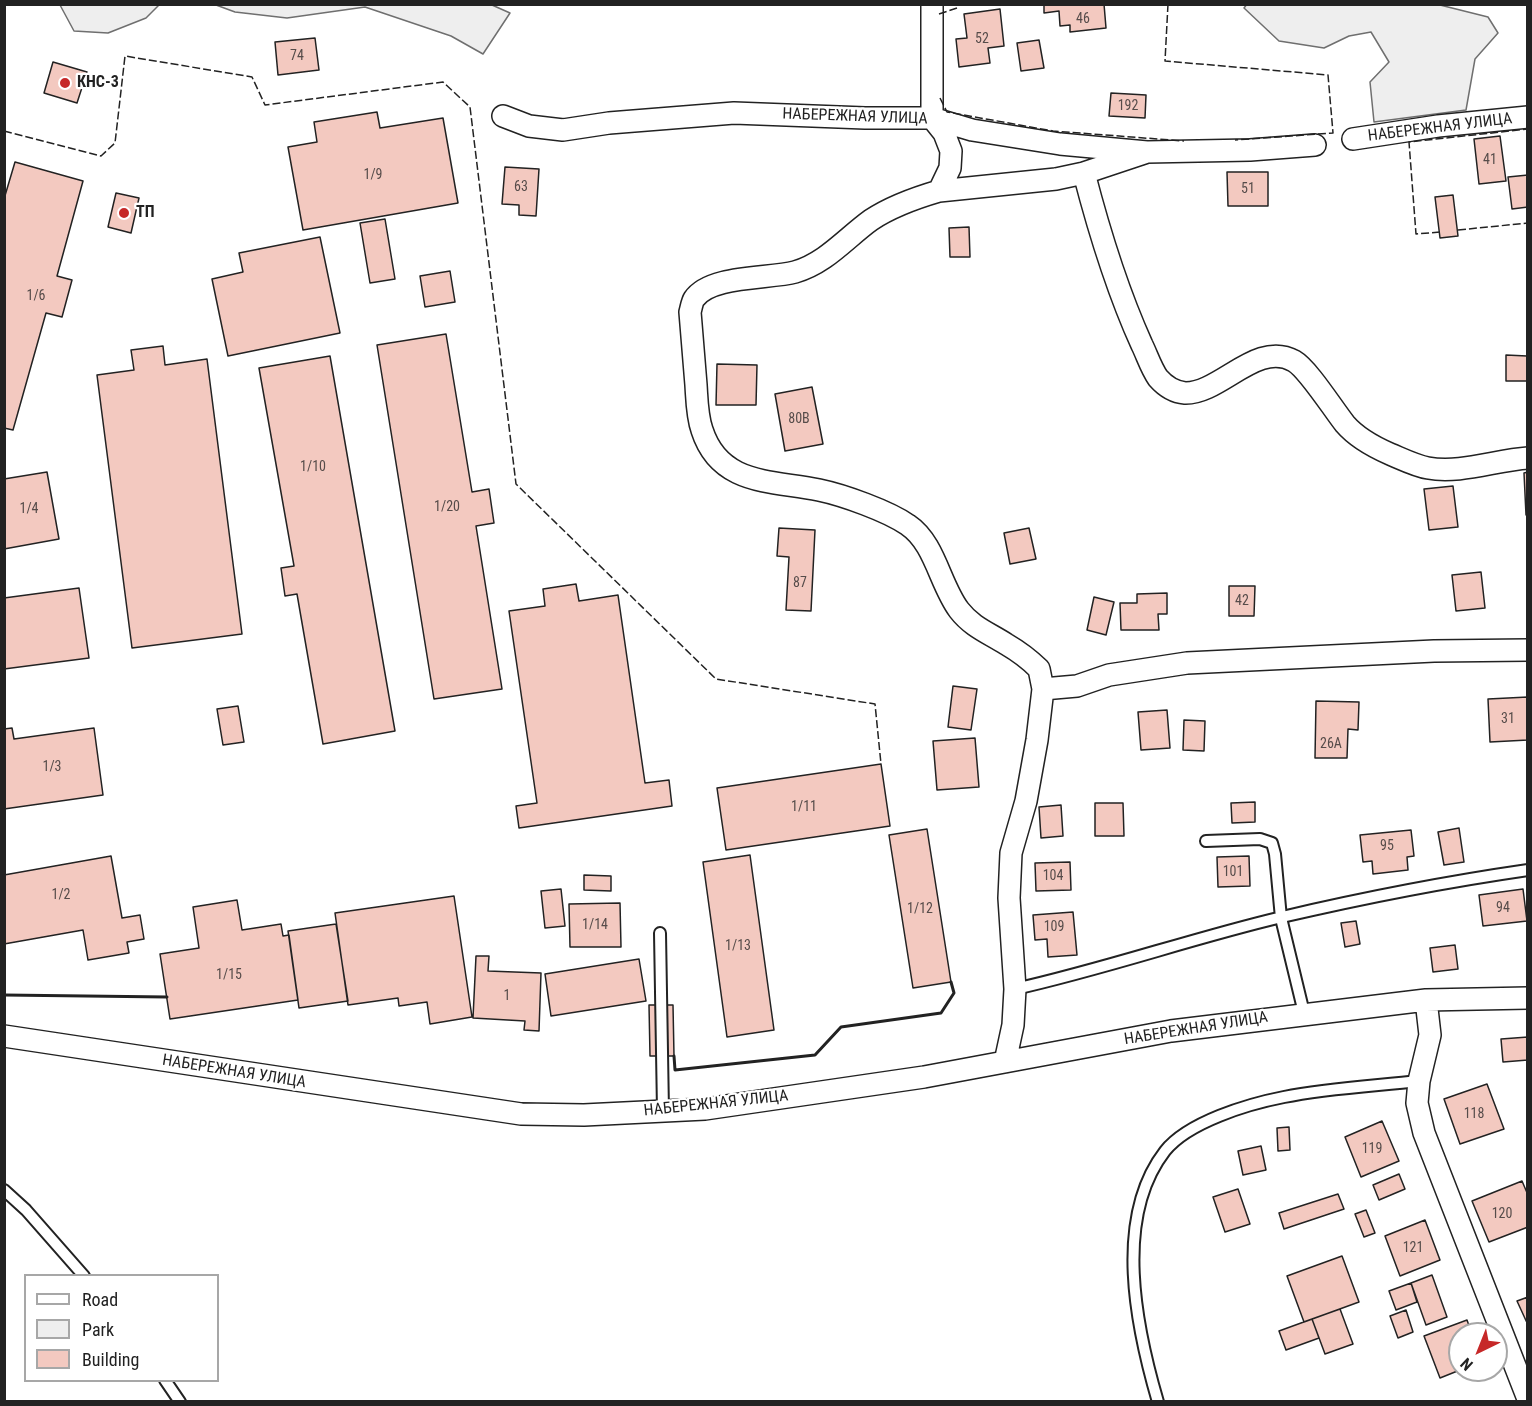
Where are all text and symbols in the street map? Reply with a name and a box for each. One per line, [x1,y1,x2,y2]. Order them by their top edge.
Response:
house number: 46 [1076,11,1090,27]
house number: 52 [975,31,989,47]
house number: 74 [290,48,304,64]
place label: КНС-3 [77,73,119,93]
marker: КНС-3 [58,76,72,90]
house number: 192 [1118,98,1138,114]
street label: НАБЕРЕЖНАЯ УЛИЦА [782,105,928,129]
street label: НАБЕРЕЖНАЯ УЛИЦА [1367,110,1513,146]
house number: 41 [1483,152,1497,168]
house number: 1/9 [363,167,383,183]
house number: 63 [514,179,528,195]
house number: 51 [1241,181,1255,197]
place label: ТП [136,203,155,223]
marker: ТП [117,206,131,220]
house number: 1/6 [26,288,46,304]
house number: 80В [788,411,810,427]
house number: 1/10 [300,459,326,475]
house number: 1/20 [434,499,460,515]
house number: 1/4 [19,501,39,517]
house number: 87 [793,575,807,591]
house number: 42 [1235,593,1249,609]
house number: 31 [1501,711,1515,727]
house number: 26А [1320,736,1342,752]
house number: 1/3 [42,759,62,775]
house number: 1/11 [791,799,817,815]
house number: 95 [1380,838,1394,854]
house number: 101 [1223,864,1243,880]
house number: 104 [1043,868,1063,884]
house number: 1/2 [51,887,71,903]
house number: 94 [1496,900,1510,916]
house number: 1/12 [907,901,933,917]
house number: 1/14 [582,917,608,933]
house number: 109 [1044,919,1064,935]
house number: 1/13 [725,938,751,954]
house number: 1/15 [216,967,242,983]
house number: 1 [504,988,510,1004]
street label: НАБЕРЕЖНАЯ УЛИЦА [1123,1008,1269,1050]
street label: НАБЕРЕЖНАЯ УЛИЦА [161,1051,307,1093]
street label: НАБЕРЕЖНАЯ УЛИЦА [643,1087,789,1121]
house number: 118 [1464,1106,1484,1122]
house number: 119 [1362,1141,1382,1157]
house number: 120 [1492,1206,1512,1222]
house number: 121 [1403,1240,1423,1256]
legend [24,1274,219,1382]
text: Road [82,1289,118,1310]
text: Park [82,1319,114,1340]
north arrow [1448,1322,1508,1382]
text: Building [82,1349,139,1370]
text: N [1457,1354,1477,1374]

